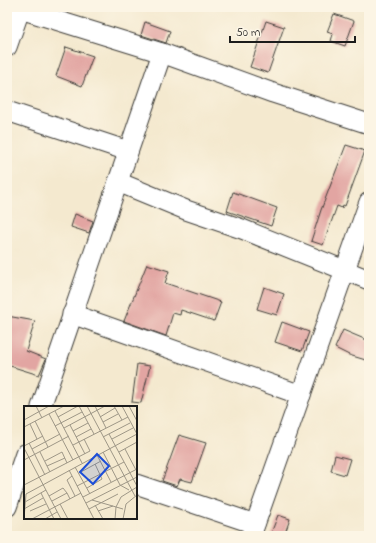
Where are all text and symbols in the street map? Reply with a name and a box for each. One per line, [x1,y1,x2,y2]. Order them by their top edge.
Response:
scale bar [230,18,355,44]
text: 50 m [236,24,260,42]
inset map [24,406,137,519]

